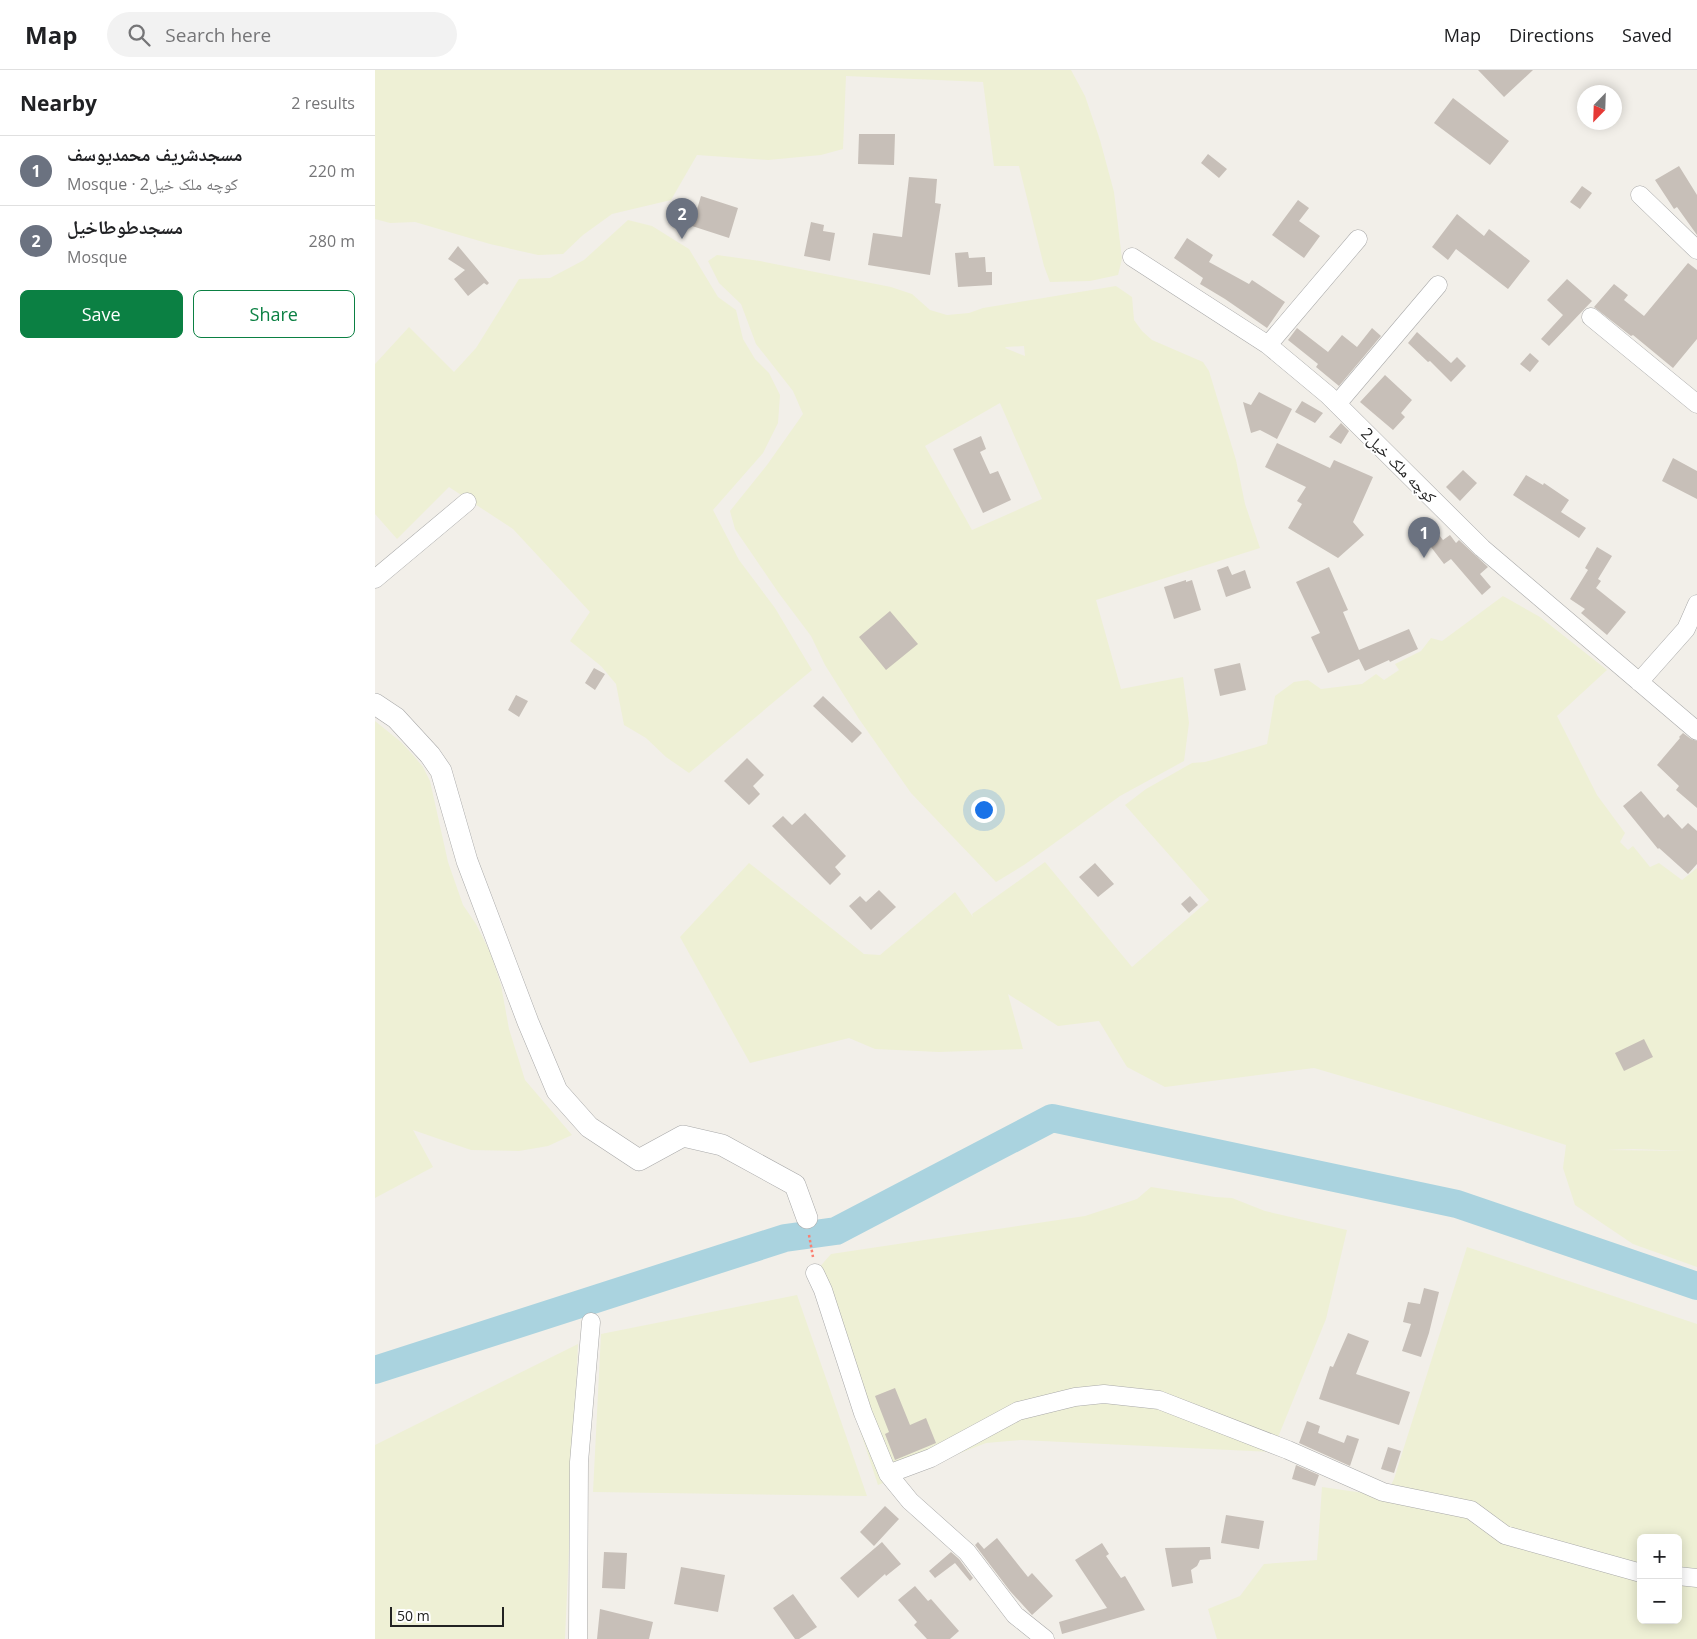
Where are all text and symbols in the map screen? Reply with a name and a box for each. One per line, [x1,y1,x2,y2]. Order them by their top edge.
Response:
search box [107,12,457,57]
text: Map [25,18,77,51]
icon: search [125,21,153,49]
text: Search here [165,22,271,48]
text: Map [1444,23,1481,47]
text: Directions [1509,23,1594,47]
text: Saved [1622,23,1672,47]
north arrow [1577,85,1622,130]
text: Nearby [20,89,97,117]
text: 2 results [291,92,355,114]
text: مسجدشریف محمدیوسف [67,141,242,167]
text: 1 [31,160,41,182]
text: 220 m [309,160,355,182]
text: Mosque · کوچه ملک خیل2 [67,173,238,195]
pin: 2 [666,198,698,239]
text: مسجدطوطاخیل [67,214,183,240]
text: 2 [31,230,41,252]
text: 280 m [309,230,355,252]
text: Mosque [67,246,127,268]
button: Save [20,290,183,338]
button: Share [193,290,355,338]
street label: کوچه ملک خیل2 [1357,423,1442,508]
pin: 1 [1408,517,1440,558]
your location [971,797,997,823]
map controls [1637,1534,1682,1624]
button: + [1637,1534,1682,1579]
button: − [1637,1579,1682,1624]
scale bar [390,1604,504,1627]
text: 50 m [397,1606,430,1625]

